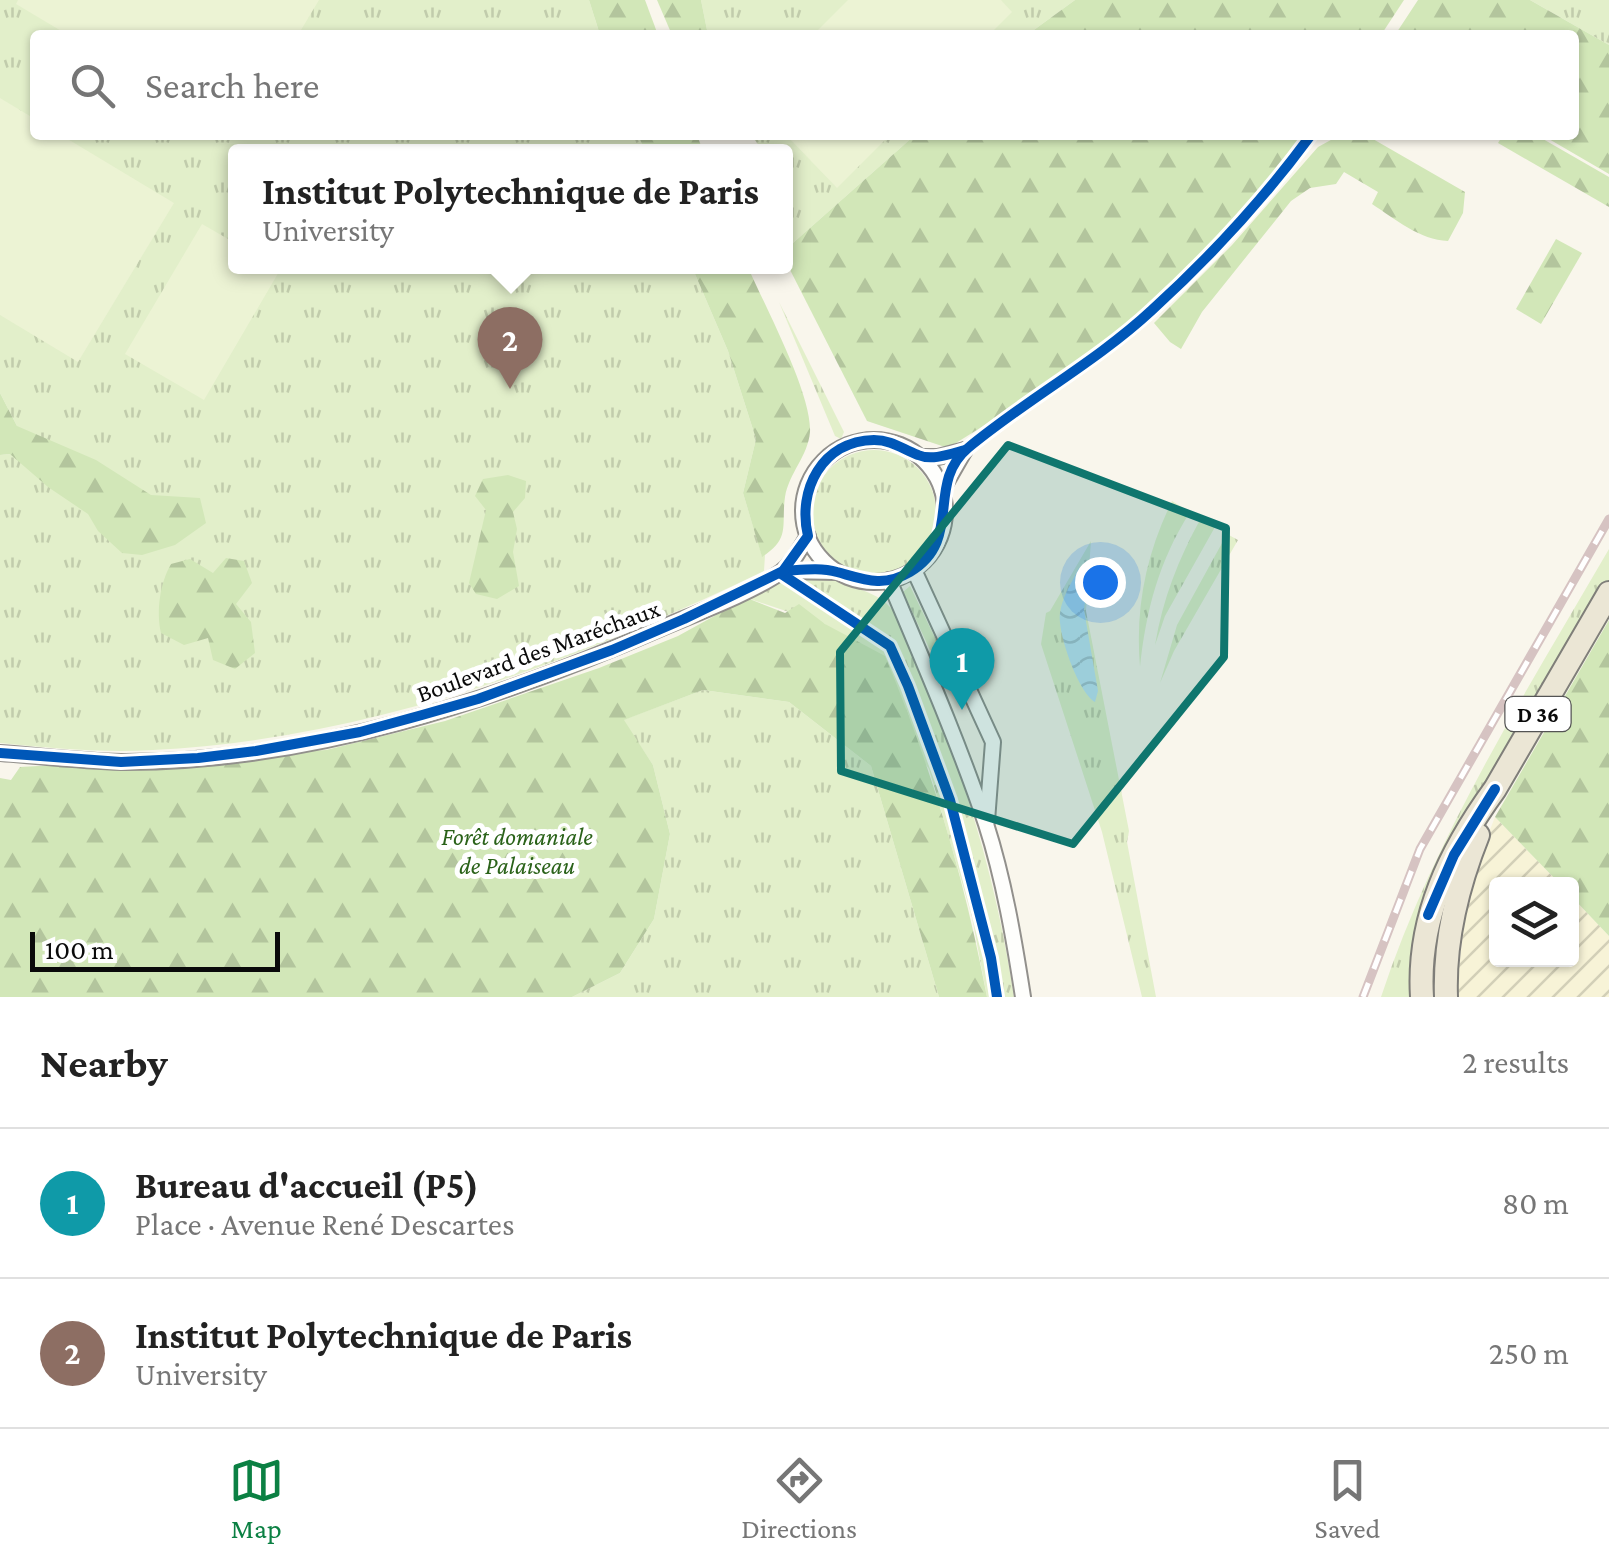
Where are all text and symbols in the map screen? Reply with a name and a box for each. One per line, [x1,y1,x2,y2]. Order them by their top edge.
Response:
search box [30,30,1579,140]
icon: search [65,58,120,113]
text: Search here [145,64,319,106]
popup [228,144,793,274]
text: Institut Polytechnique de Paris [262,170,759,212]
text: University [262,212,394,248]
pin: 2 [478,306,542,389]
your location [1075,557,1126,608]
street label: Boulevard des Maréchaux [413,594,663,708]
pin: 1 [930,628,994,710]
road number: D 36 [1506,697,1570,731]
park label: Forêt domaniale de Palaiseau [441,823,593,879]
map controls [1489,877,1579,967]
button: layers [1489,877,1579,967]
scale bar [30,927,280,971]
text: 100 m [45,934,114,965]
text: Nearby [40,1039,168,1086]
text: 2 results [1462,1044,1569,1080]
text: Bureau d'accueil (P5) [135,1164,479,1206]
text: 1 [67,1185,78,1221]
text: 80 m [1502,1185,1569,1221]
text: Place · Avenue René Descartes [135,1206,514,1242]
text: Institut Polytechnique de Paris [135,1314,632,1356]
text: 2 [64,1335,81,1371]
text: 250 m [1489,1335,1569,1371]
text: University [135,1356,267,1392]
tab: Map [229,1453,284,1544]
tab: Directions [741,1453,857,1544]
tab: Saved [1315,1453,1380,1544]

